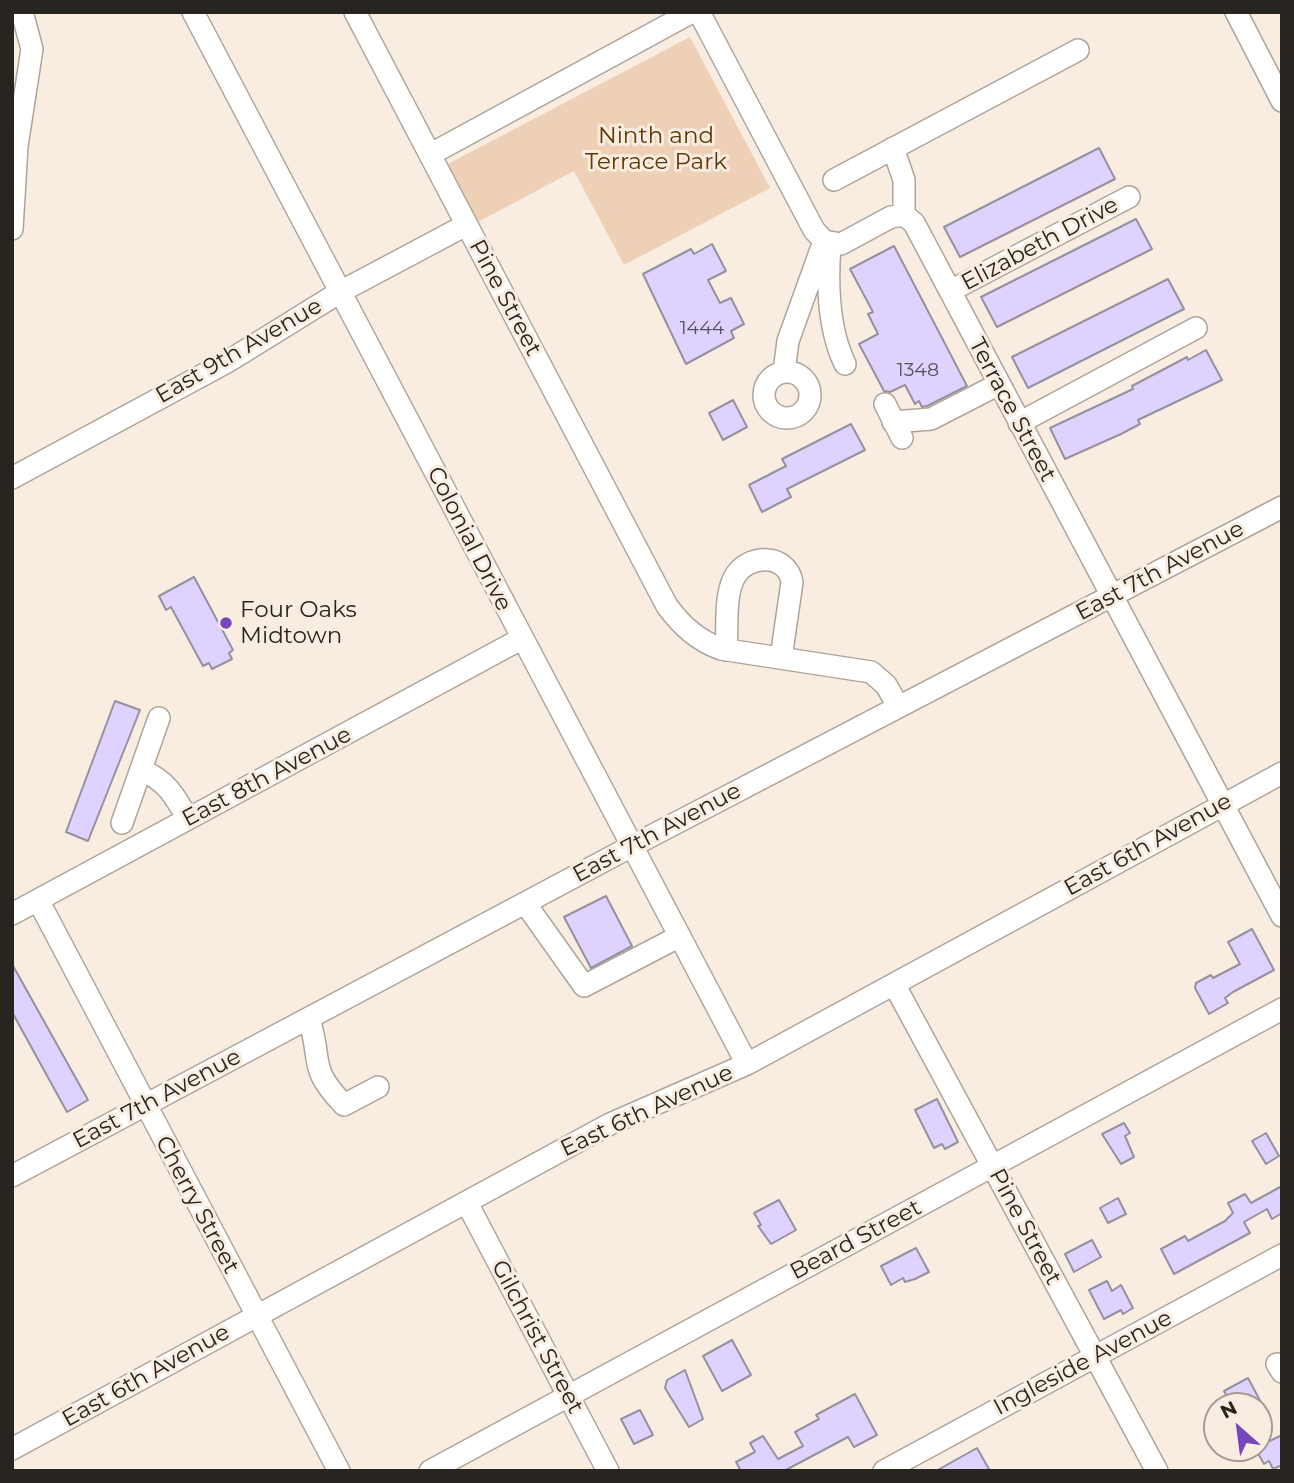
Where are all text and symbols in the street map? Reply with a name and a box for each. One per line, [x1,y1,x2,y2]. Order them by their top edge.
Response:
park label: Ninth and Terrace Park [585,122,727,176]
street label: Elizabeth Drive [957,191,1123,297]
street label: Pine Street [463,235,547,361]
street label: East 9th Avenue [151,292,327,410]
house number: 1444 [680,317,724,339]
street label: Terrace Street [963,333,1061,487]
house number: 1348 [897,359,939,381]
street label: Colonial Drive [421,462,517,616]
street label: East 7th Avenue [1071,515,1249,627]
place label: Four Oaks Midtown [240,596,357,650]
marker: Four Oaks Midtown [218,615,234,631]
street label: East 8th Avenue [178,721,356,833]
street label: East 7th Avenue [568,777,746,889]
street label: East 6th Avenue [1059,788,1237,902]
street label: East 7th Avenue [68,1043,246,1155]
street label: East 6th Avenue [556,1059,738,1163]
street label: Cherry Street [149,1131,245,1279]
street label: Pine Street [983,1164,1067,1290]
street label: Beard Street [786,1194,926,1286]
street label: Gilchrist Street [485,1256,589,1418]
street label: Ingleside Avenue [989,1304,1177,1422]
street label: East 6th Avenue [57,1319,235,1433]
north arrow [1203,1392,1273,1462]
text: N [1217,1396,1241,1424]

